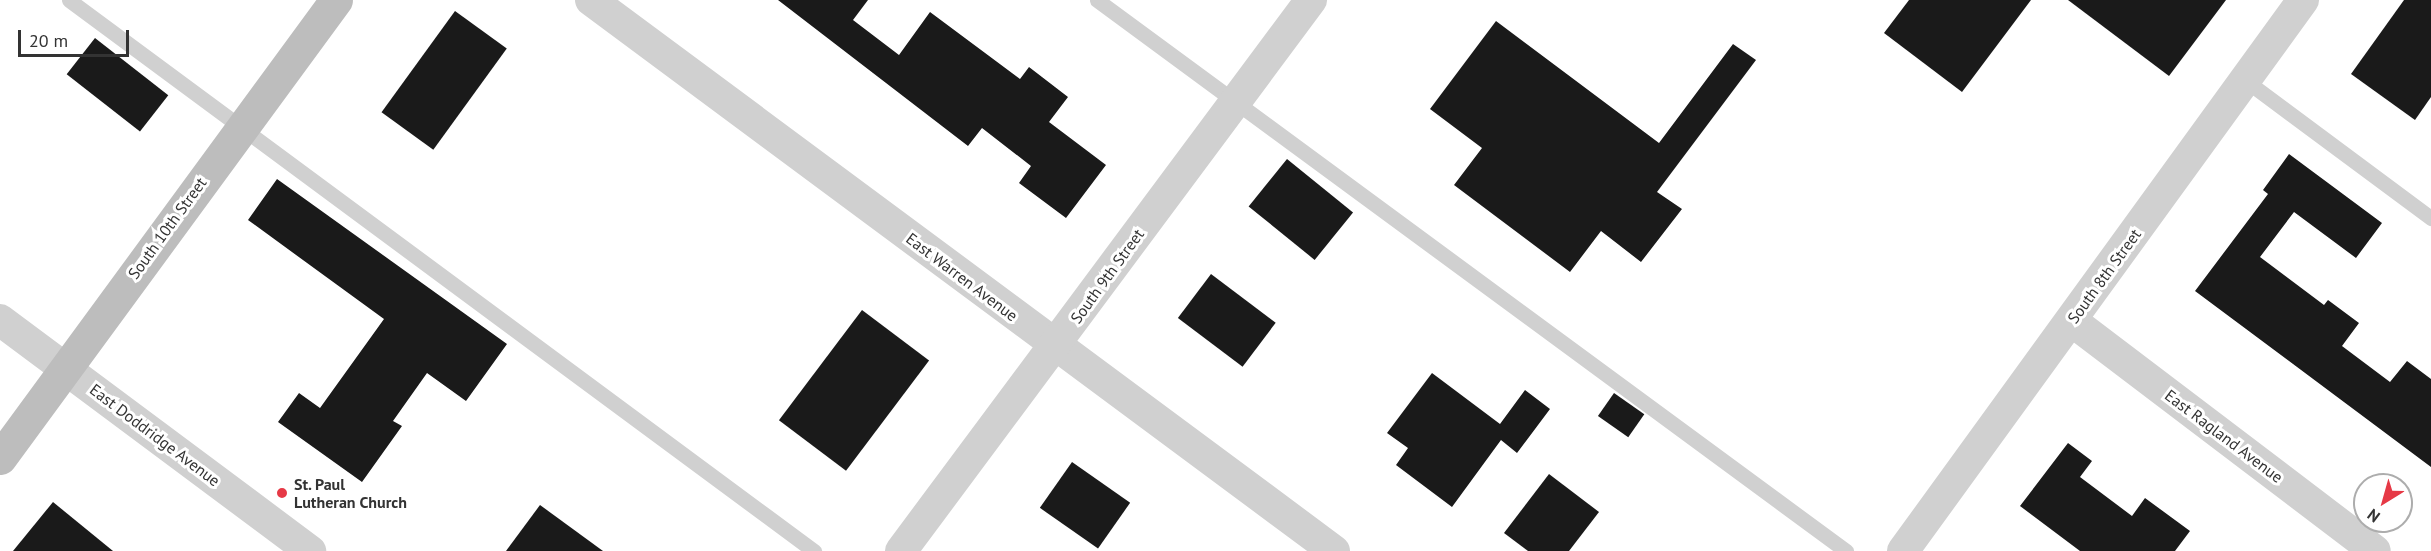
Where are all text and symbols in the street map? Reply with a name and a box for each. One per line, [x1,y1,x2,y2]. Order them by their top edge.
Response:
scale bar [21,18,132,56]
text: 20 m [29,29,68,52]
street label: South 10th Street [124,173,210,283]
street label: South 9th Street [1066,225,1148,327]
street label: South 8th Street [2063,225,2145,327]
street label: East Warren Avenue [902,229,1022,325]
street label: East Doddridge Avenue [86,380,224,490]
street label: East Ragland Avenue [2161,385,2287,487]
north arrow [2353,473,2413,533]
place label: St. Paul Lutheran Church [294,474,407,512]
marker: St. Paul Lutheran Church [275,486,289,500]
text: N [2363,505,2384,527]

